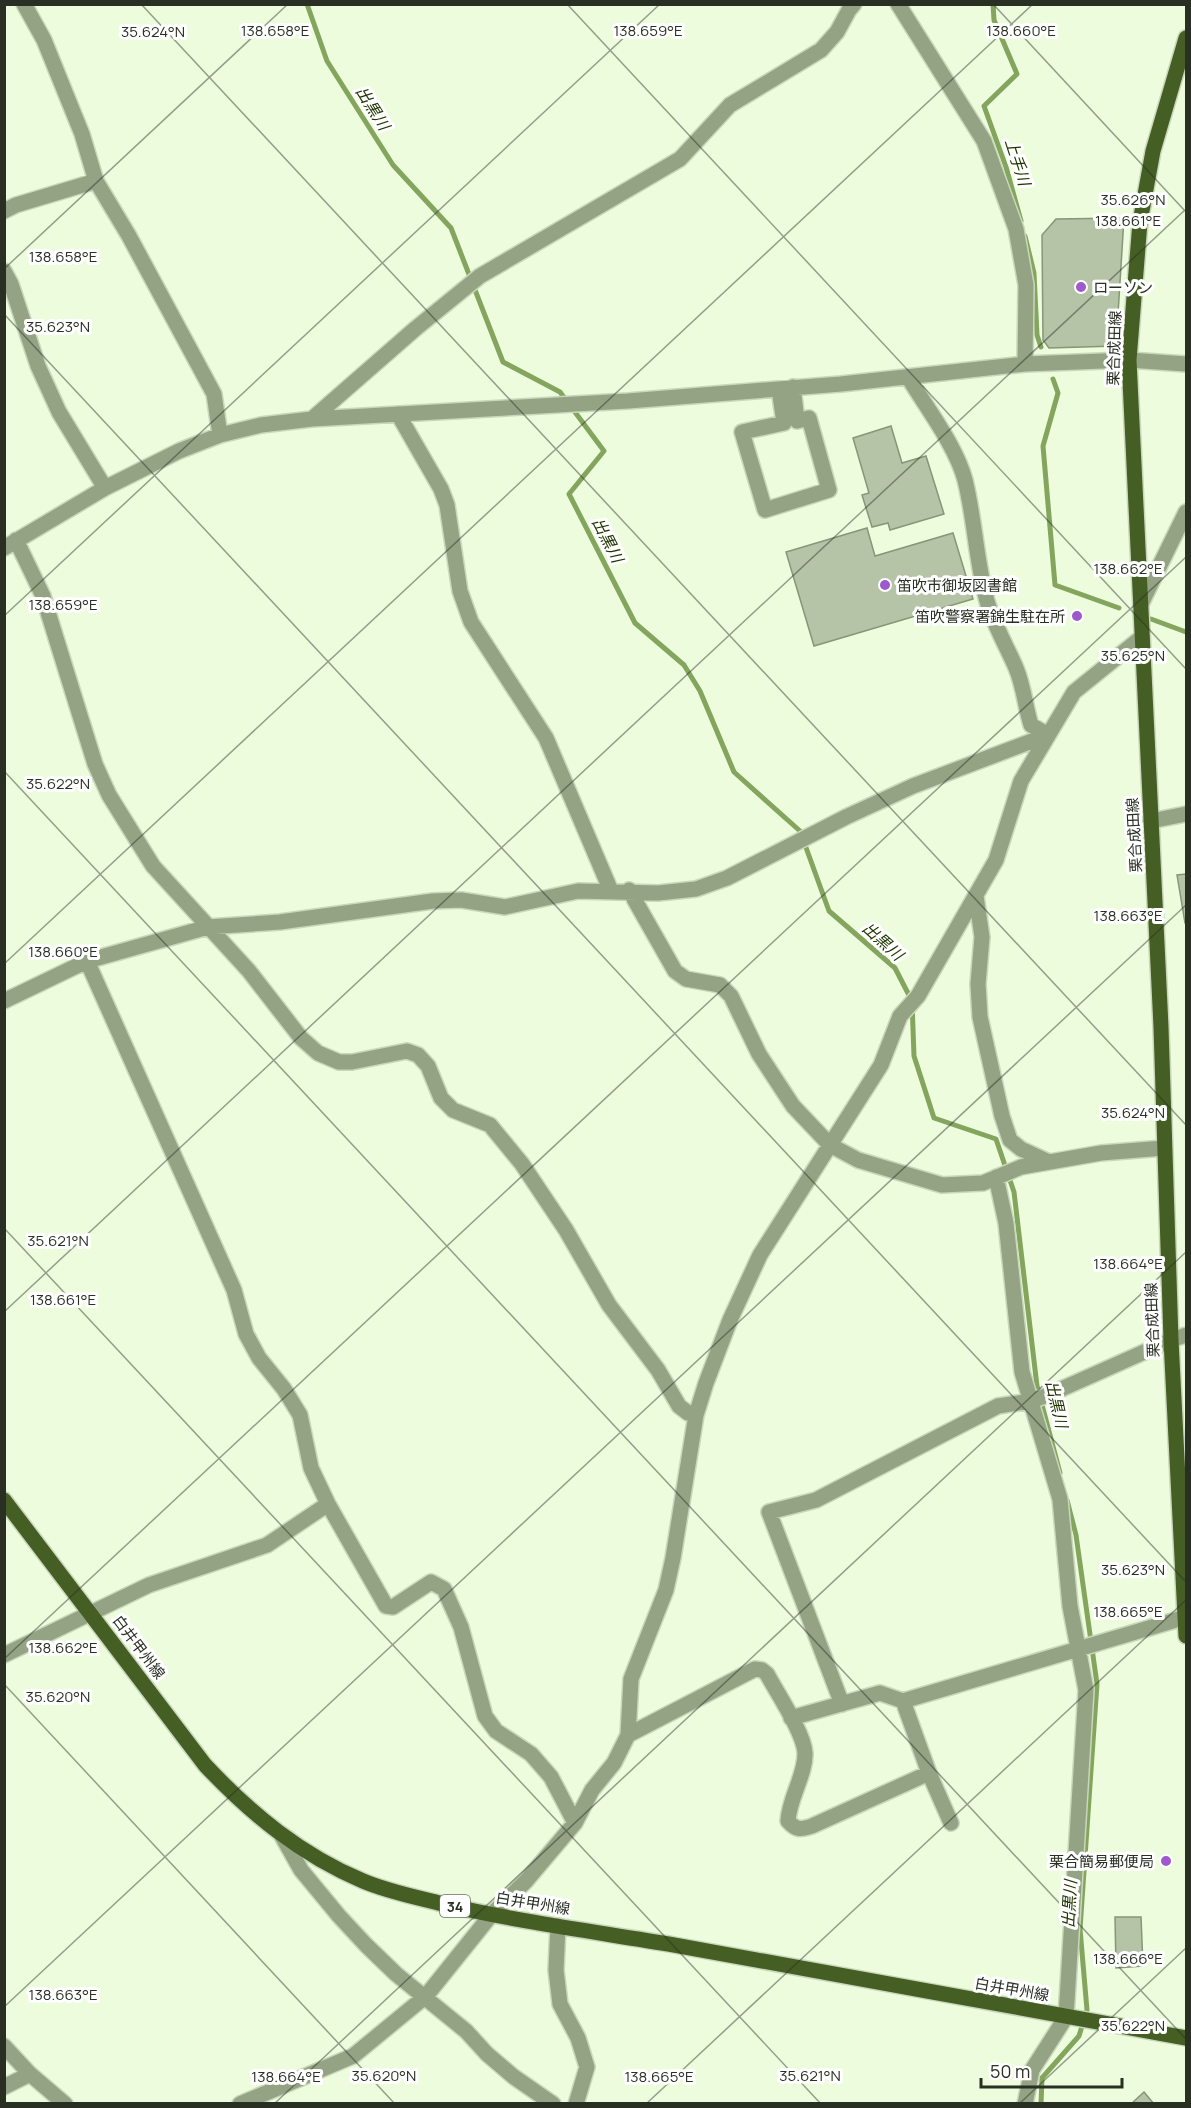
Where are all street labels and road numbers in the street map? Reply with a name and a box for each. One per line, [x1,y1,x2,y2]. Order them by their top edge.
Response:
street label: 栗合成田線 [1102,310,1126,386]
street label: 栗合成田線 [1122,797,1146,873]
street label: 栗合成田線 [1140,1282,1164,1358]
street label: 白井甲州線 [108,1611,170,1683]
street label: 白井甲州線 [494,1887,572,1919]
road number: 34 [440,1895,470,1917]
street label: 白井甲州線 [973,1972,1051,2006]

